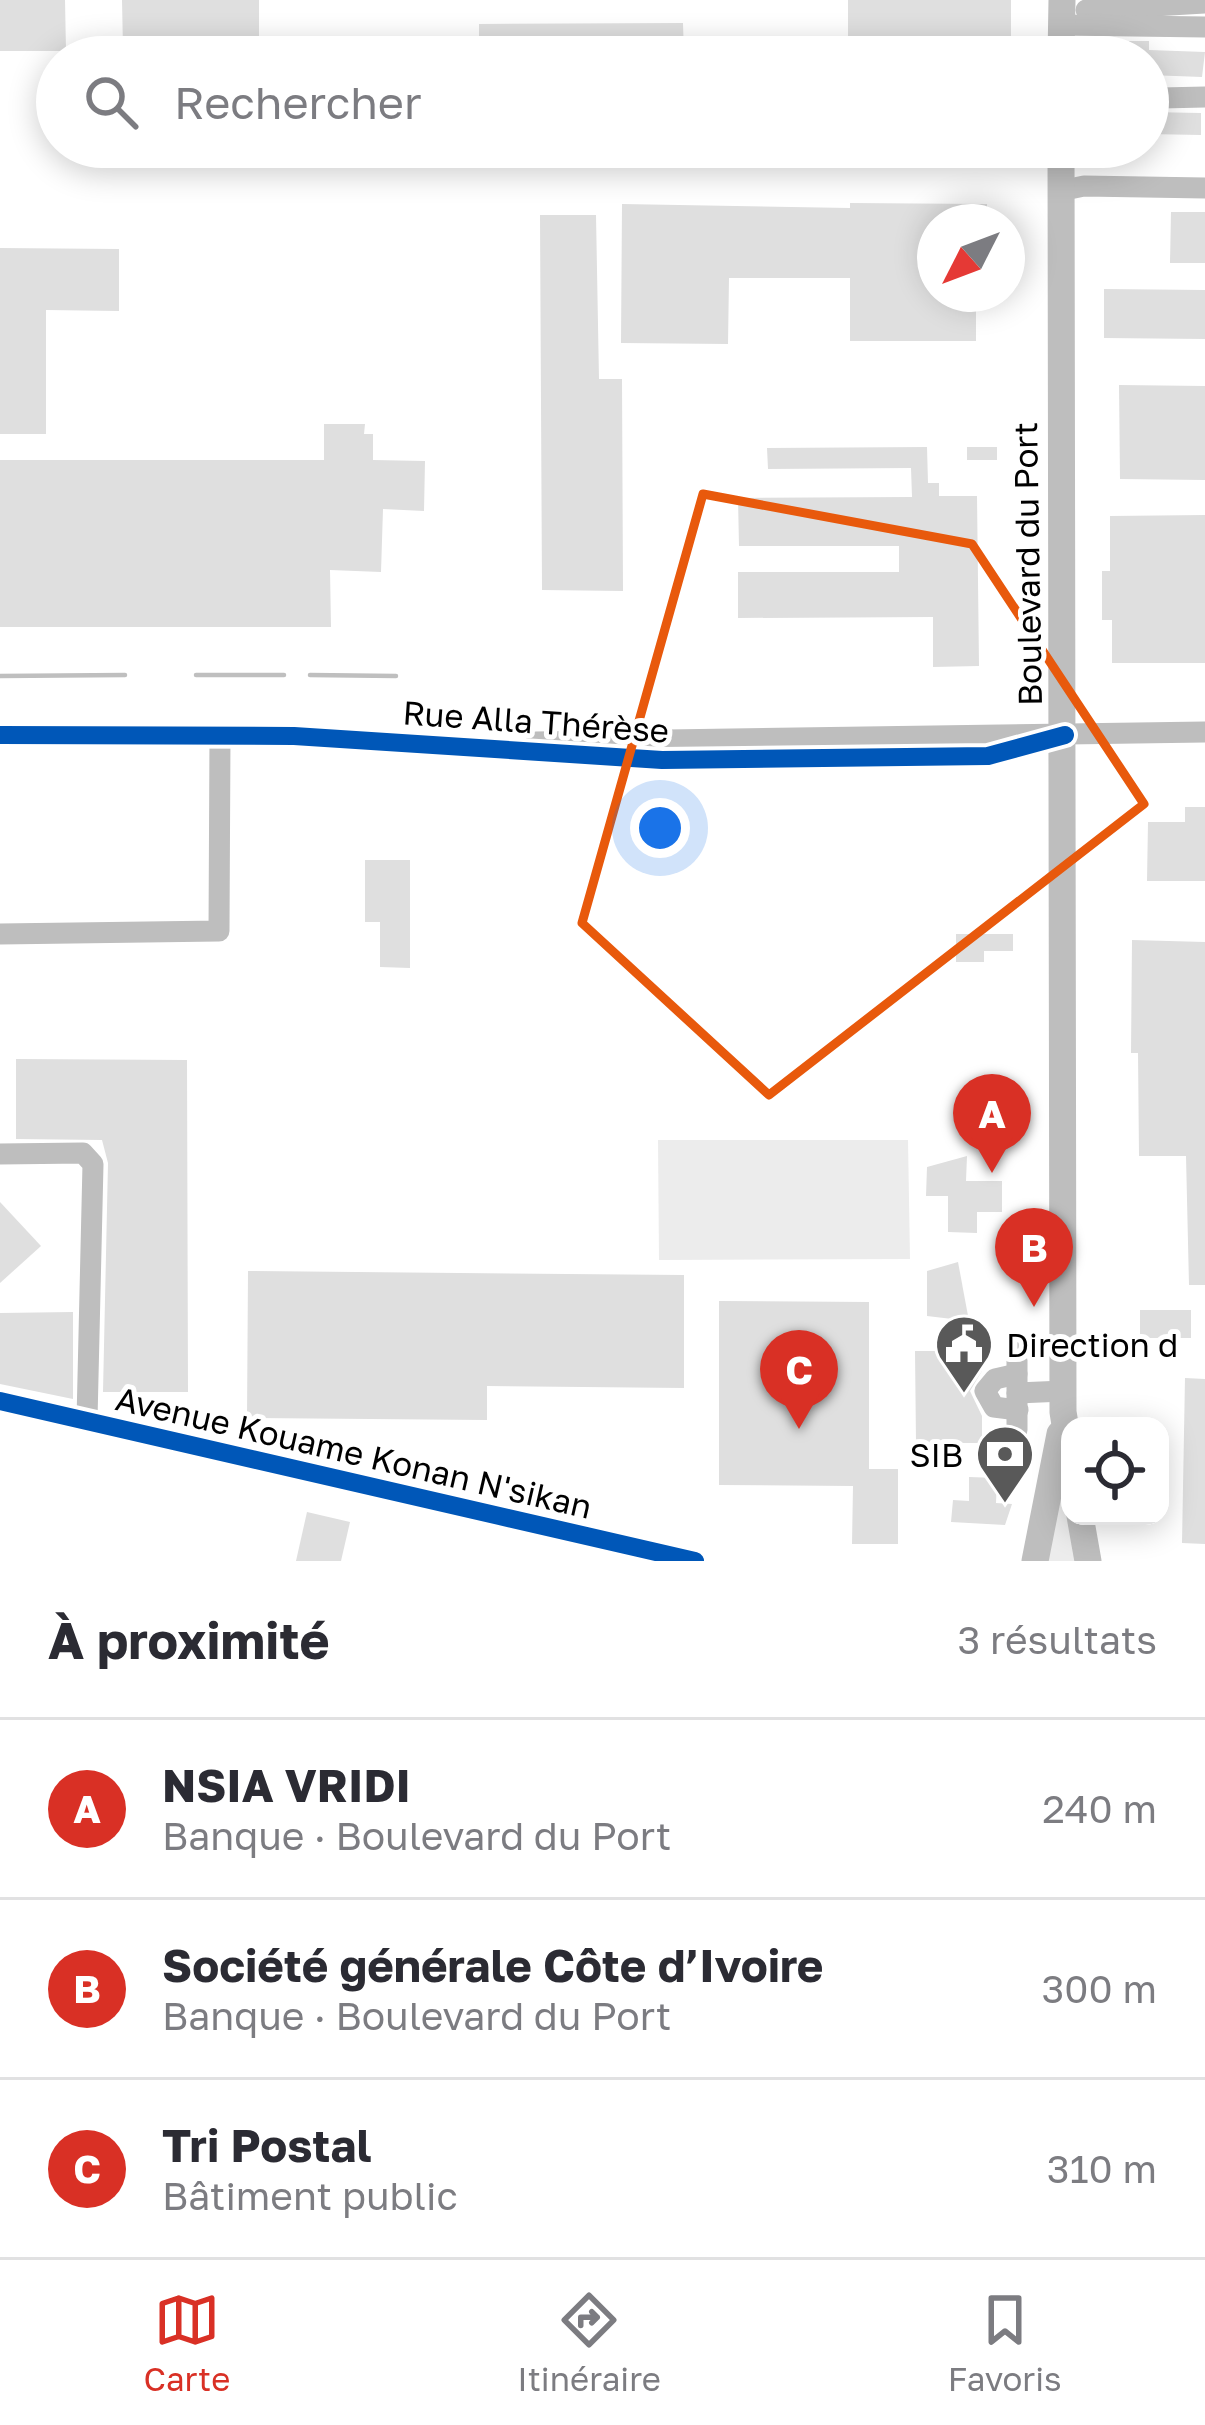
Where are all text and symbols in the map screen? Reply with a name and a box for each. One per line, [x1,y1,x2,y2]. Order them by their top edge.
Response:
search box [36,36,1169,168]
icon: search [78,69,144,135]
text: Rechercher [174,75,422,129]
north arrow [917,204,1025,312]
street label: Boulevard du Port [1005,422,1049,706]
street label: Rue Alla Thérèse [402,692,670,750]
your location [630,798,690,858]
pin: A [953,1074,1031,1173]
pin: B [995,1208,1073,1307]
public building icon: Direction d [933,1313,995,1395]
place label: Direction d [1006,1325,1178,1364]
pin: C [760,1330,838,1429]
street label: Avenue Kouame Konan N'sikan [112,1378,596,1526]
map controls [1061,1417,1169,1525]
button: locate [1061,1417,1169,1525]
bank icon: SIB [974,1423,1036,1505]
place label: SIB [909,1435,963,1474]
text: À proximité [48,1609,330,1670]
text: 3 résultats [958,1616,1157,1663]
text: NSIA VRIDI [162,1758,411,1812]
text: A [73,1785,101,1832]
text: 240 m [1042,1785,1157,1832]
text: Banque · Boulevard du Port [162,1812,671,1859]
text: Société générale Côte d’Ivoire [162,1938,823,1992]
text: B [73,1965,101,2012]
text: 300 m [1042,1965,1157,2012]
text: Banque · Boulevard du Port [162,1992,671,2039]
text: Tri Postal [162,2118,371,2172]
text: C [73,2145,101,2192]
text: 310 m [1047,2145,1157,2192]
text: Bâtiment public [162,2172,458,2219]
tab: Carte [143,2287,230,2398]
tab: Itinéraire [517,2287,661,2398]
tab: Favoris [948,2287,1062,2398]

